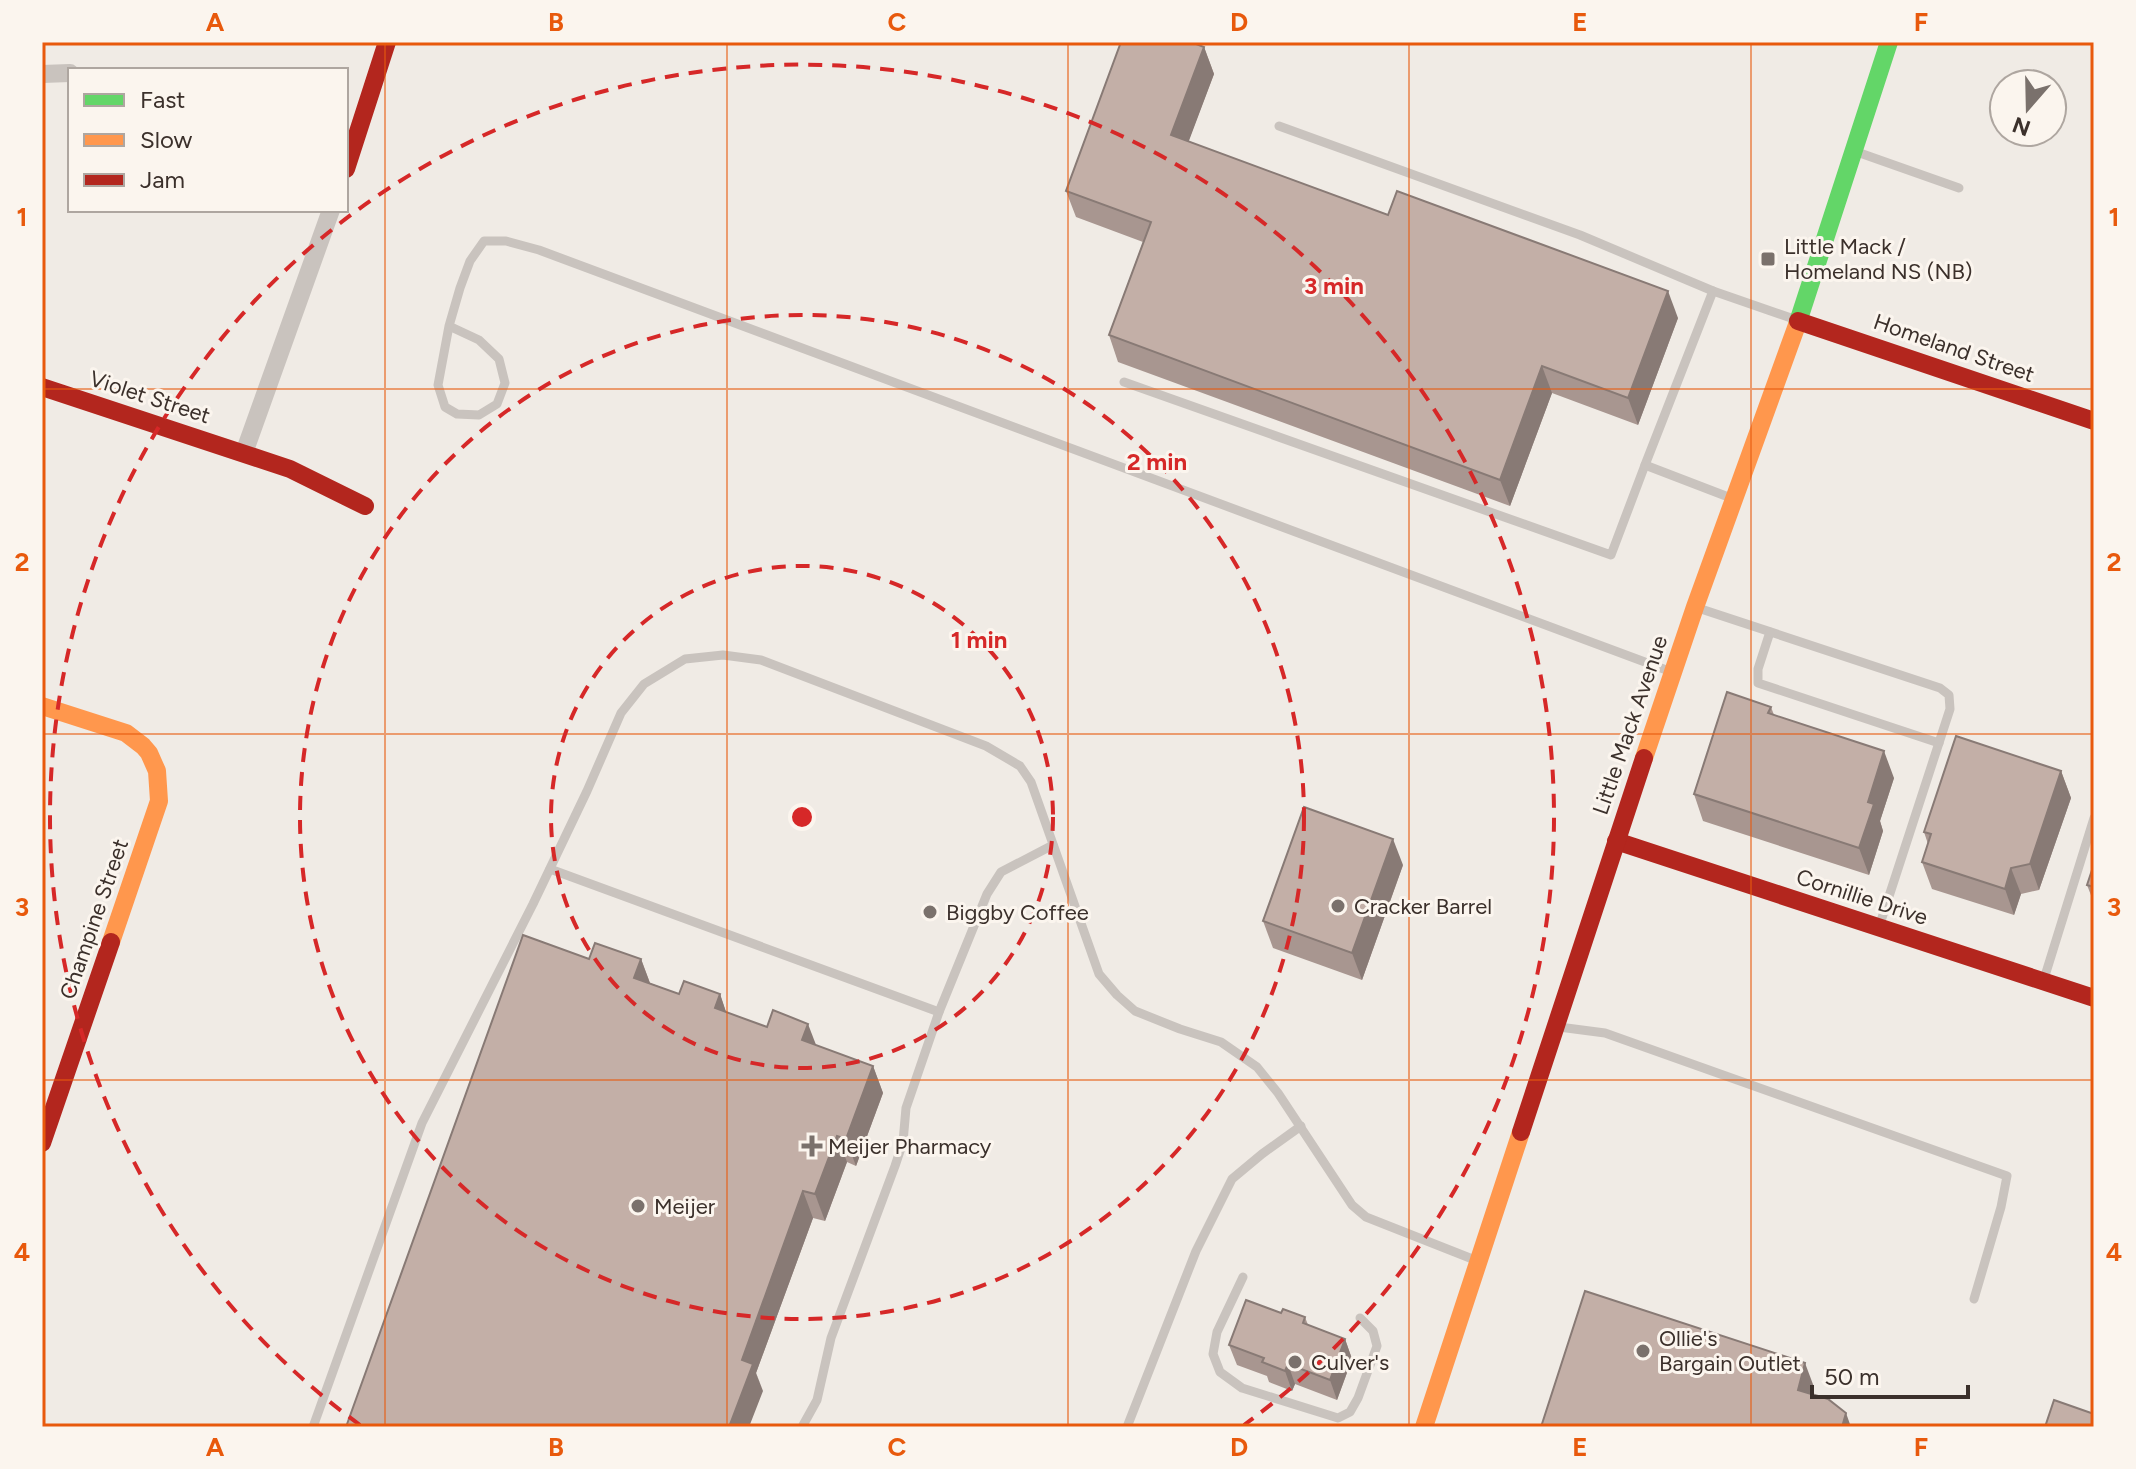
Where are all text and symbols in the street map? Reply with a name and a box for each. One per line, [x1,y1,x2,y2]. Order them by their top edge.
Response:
text: A [206,6,225,38]
text: B [548,6,564,38]
text: C [888,6,907,38]
text: D [1230,6,1248,38]
text: E [1572,6,1588,38]
text: F [1914,6,1928,38]
legend [68,68,348,212]
north arrow [1988,68,2068,148]
text: Fast [140,85,185,114]
text: N [2009,111,2034,142]
text: Slow [140,125,193,154]
text: Jam [140,165,185,194]
text: 1 [17,201,27,233]
text: 1 [2109,201,2119,233]
place label: Little Mack / Homeland NS (NB) [1784,233,1973,285]
marker: Little Mack / Homeland NS (NB) [1759,250,1777,268]
text: 3 min [1304,271,1364,300]
street label: Homeland Street [1870,308,2038,388]
street label: Violet Street [86,365,214,429]
text: 2 min [1127,447,1187,476]
text: 2 [14,546,30,578]
text: 2 [2106,546,2122,578]
text: 1 min [951,625,1007,654]
street label: Little Mack Avenue [1587,632,1673,818]
centre of rings [788,803,816,831]
street label: Champine Street [54,835,134,1003]
street label: Cornillie Drive [1793,863,1931,931]
text: 3 [15,891,29,923]
text: 3 [2107,891,2121,923]
place label: Cracker Barrel [1354,893,1492,920]
marker: Cracker Barrel [1329,897,1347,915]
place label: Biggby Coffee [946,899,1089,926]
marker: Biggby Coffee [921,903,939,921]
place label: Meijer Pharmacy [828,1133,992,1160]
marker: Meijer Pharmacy [803,1137,821,1155]
place label: Meijer [654,1193,716,1220]
marker: Meijer [629,1197,647,1215]
text: 4 [14,1236,30,1268]
text: 4 [2106,1236,2122,1268]
place label: Ollie's Bargain Outlet [1659,1325,1801,1377]
marker: Ollie's Bargain Outlet [1634,1342,1652,1360]
place label: Culver's [1311,1349,1389,1376]
scale bar [1812,1349,1968,1399]
marker: Culver's [1286,1353,1304,1371]
text: 50 m [1824,1362,1880,1391]
text: A [206,1431,225,1463]
text: B [548,1431,564,1463]
text: C [888,1431,907,1463]
text: D [1230,1431,1248,1463]
text: E [1572,1431,1588,1463]
text: F [1914,1431,1928,1463]

